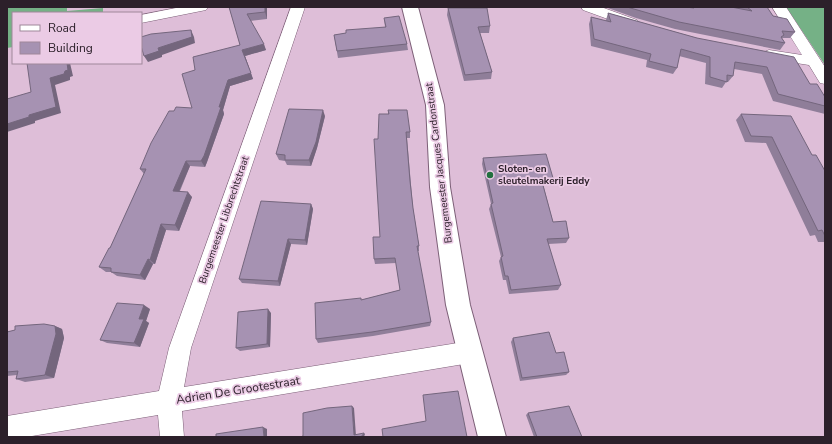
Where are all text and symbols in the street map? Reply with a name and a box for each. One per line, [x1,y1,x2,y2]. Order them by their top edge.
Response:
legend [12,12,142,64]
text: Road [48,20,76,36]
text: Building [48,40,93,56]
street label: Burgemeester Jacques Cardonstraat [422,82,456,244]
street label: Burgemeester Libbrechtstraat [196,154,253,286]
place label: Sloten- en sleutelmakerij Eddy [498,162,590,188]
marker: Sloten- en sleutelmakerij Eddy [485,170,495,180]
street label: Adrien De Grootestraat [175,372,302,408]

